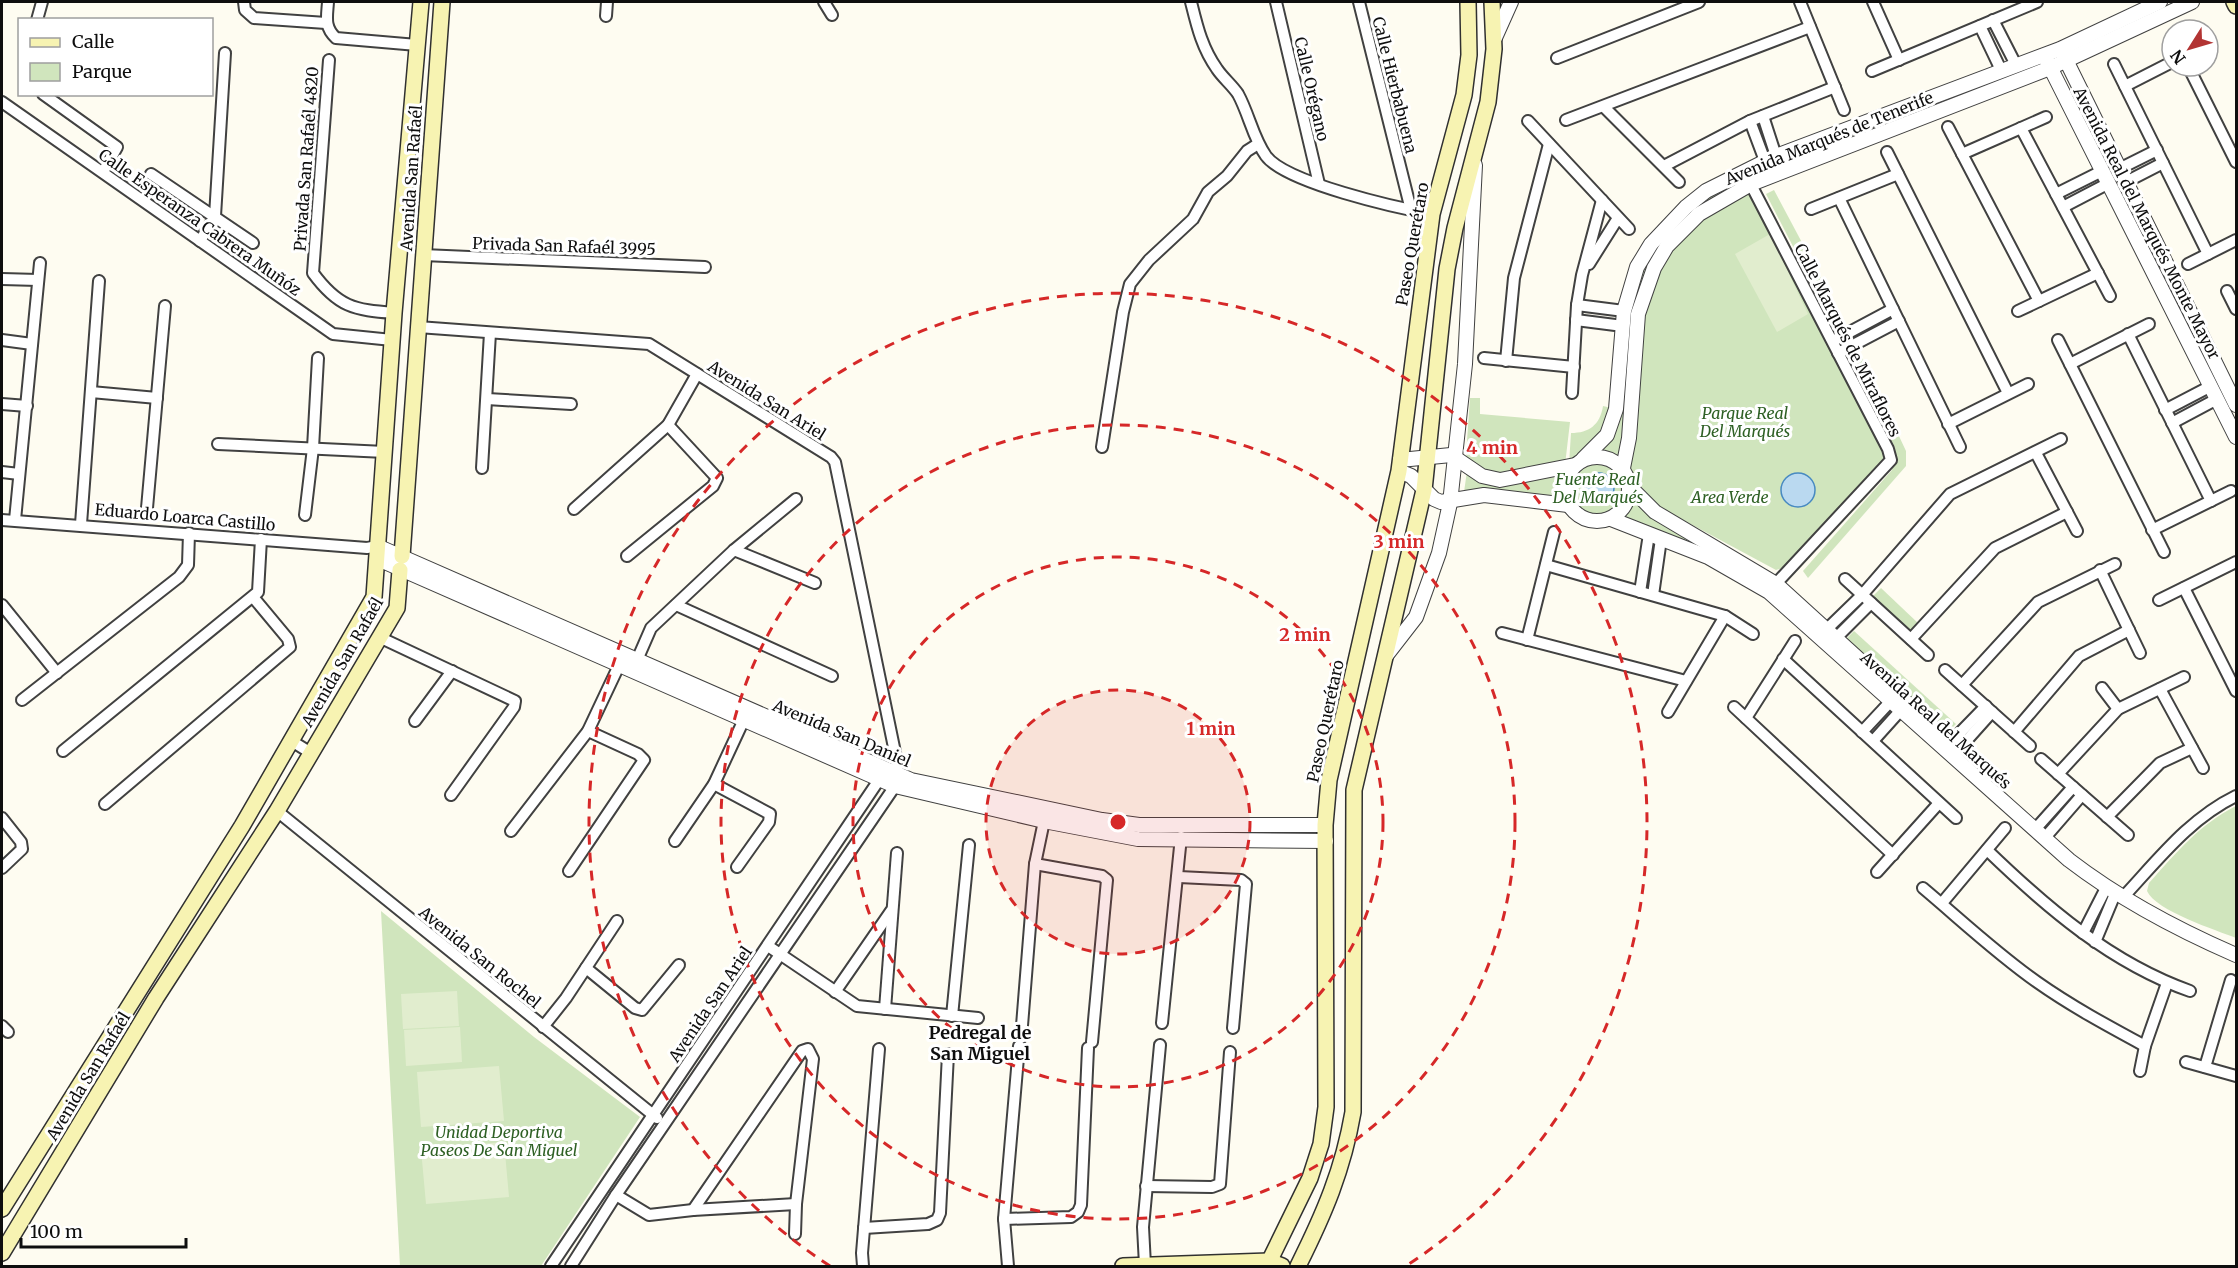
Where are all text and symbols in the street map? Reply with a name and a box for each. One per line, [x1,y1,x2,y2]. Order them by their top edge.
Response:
street label: Calle Hierbabuena [1368,15,1422,156]
legend [18,18,213,96]
north arrow [2160,18,2220,78]
text: Calle [72,30,114,53]
street label: Calle Orégano [1290,35,1334,143]
text: N [2166,46,2190,68]
text: Parque [72,60,132,83]
street label: Privada San Rafaél 4820 [290,66,322,252]
street label: Avenida Real del Marqués Monte Mayor [2069,83,2225,363]
street label: Avenida Marqués de Tenerife [1721,87,1936,189]
street label: Avenida San Rafaél [396,104,426,253]
street label: Calle Esperanza Cabrera Muñóz [95,144,305,300]
street label: Paseo Querétaro [1391,181,1433,307]
street label: Privada San Rafaél 3995 [472,233,656,259]
street label: Calle Marqués de Miraflores [1790,240,1906,440]
street label: Avenida San Ariel [704,355,830,444]
park label: Parque Real Del Marqués [1699,403,1791,441]
text: 4 min [1466,436,1518,459]
park label: Fuente Real Del Marqués [1552,469,1644,507]
park label: Area Verde [1689,487,1769,507]
street label: Eduardo Loarca Castillo [94,499,276,535]
text: 3 min [1374,530,1424,553]
street label: Avenida San Rafaél [296,594,387,731]
text: 2 min [1279,623,1331,646]
street label: Avenida Real del Marqués [1856,646,2016,793]
street label: Paseo Querétaro [1302,658,1348,784]
street label: Avenida San Daniel [769,695,914,771]
text: 1 min [1186,717,1236,740]
centre of rings [1108,812,1128,832]
street label: Avenida San Rochel [414,901,545,1012]
street label: Avenida San Ariel [663,942,756,1066]
street label: Avenida San Rafaél [41,1008,134,1145]
district label: Pedregal de San Miguel [929,1021,1032,1065]
park label: Unidad Deportiva Paseos De San Miguel [420,1122,578,1160]
scale bar [21,1211,186,1249]
text: 100 m [30,1220,83,1243]

